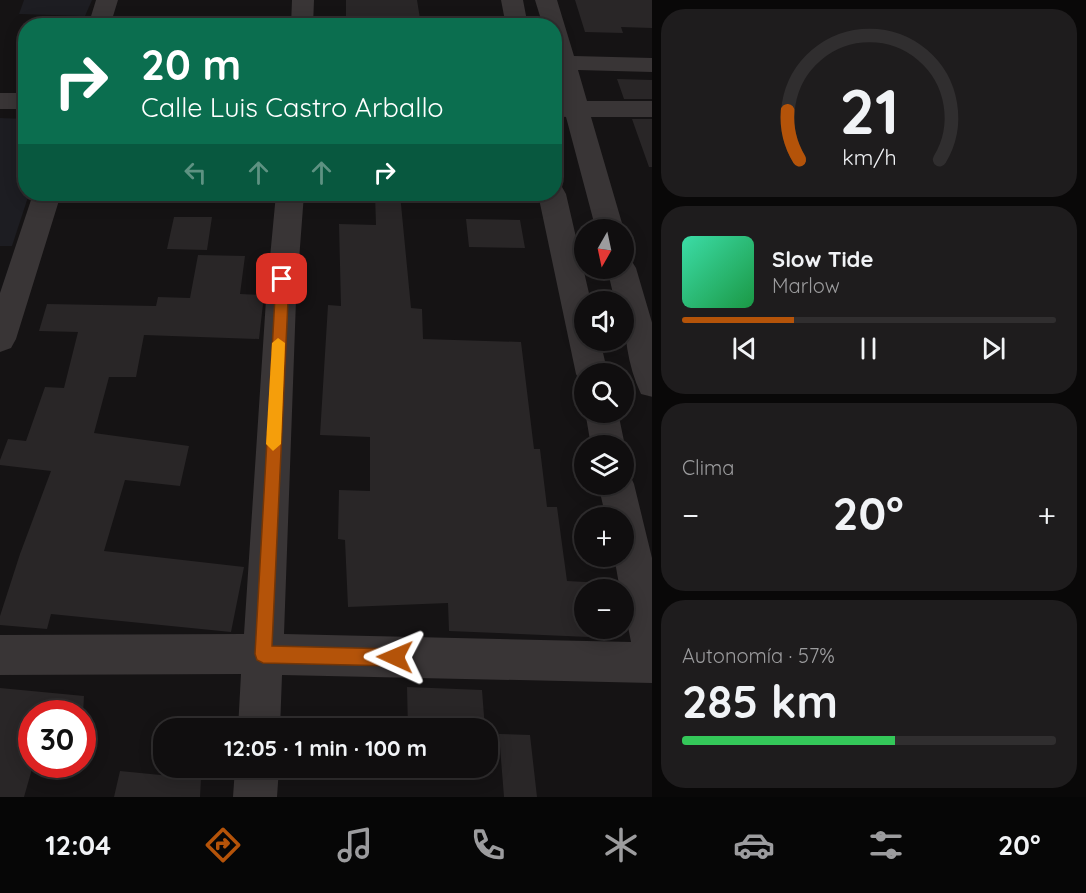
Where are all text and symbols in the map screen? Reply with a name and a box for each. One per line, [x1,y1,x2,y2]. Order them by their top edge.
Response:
text: 20 m [141,38,241,91]
icon: right [42,42,120,120]
text: 21 [839,72,899,150]
text: Calle Luis Castro Arballo [141,90,444,124]
text: km/h [842,144,896,170]
icon: left [179,156,212,189]
icon: ahead [242,156,275,189]
icon: ahead [305,156,338,189]
icon: right [368,156,401,189]
north arrow [574,219,634,279]
map controls [574,219,634,639]
text: Slow Tide [772,245,873,273]
pin [256,253,307,304]
icon: arrive [265,262,298,295]
text: Marlow [772,273,840,298]
button: sound [574,291,634,351]
icon: previous [728,332,761,365]
icon: pause [852,332,885,365]
icon: next [977,332,1010,365]
button: search [574,363,634,423]
button: layers [574,435,634,495]
text: Clima [682,455,734,480]
text: 20° [833,485,904,541]
text: − [682,494,699,535]
text: + [1037,494,1056,535]
button: + [574,507,634,567]
button: − [574,579,634,639]
position arrow [363,625,427,689]
text: Autonomía · 57% [682,643,835,668]
text: 285 km [682,673,838,729]
speed limit sign: 30 [18,700,96,778]
text: 12:05 · 1 min · 100 m [224,734,427,762]
icon: directions [202,824,244,866]
icon: music [334,824,376,866]
icon: phone [467,824,509,866]
icon: climate [600,824,642,866]
icon: car [733,824,775,866]
icon: filters [865,824,907,866]
text: 12:04 [45,828,111,862]
text: 20° [998,828,1041,862]

